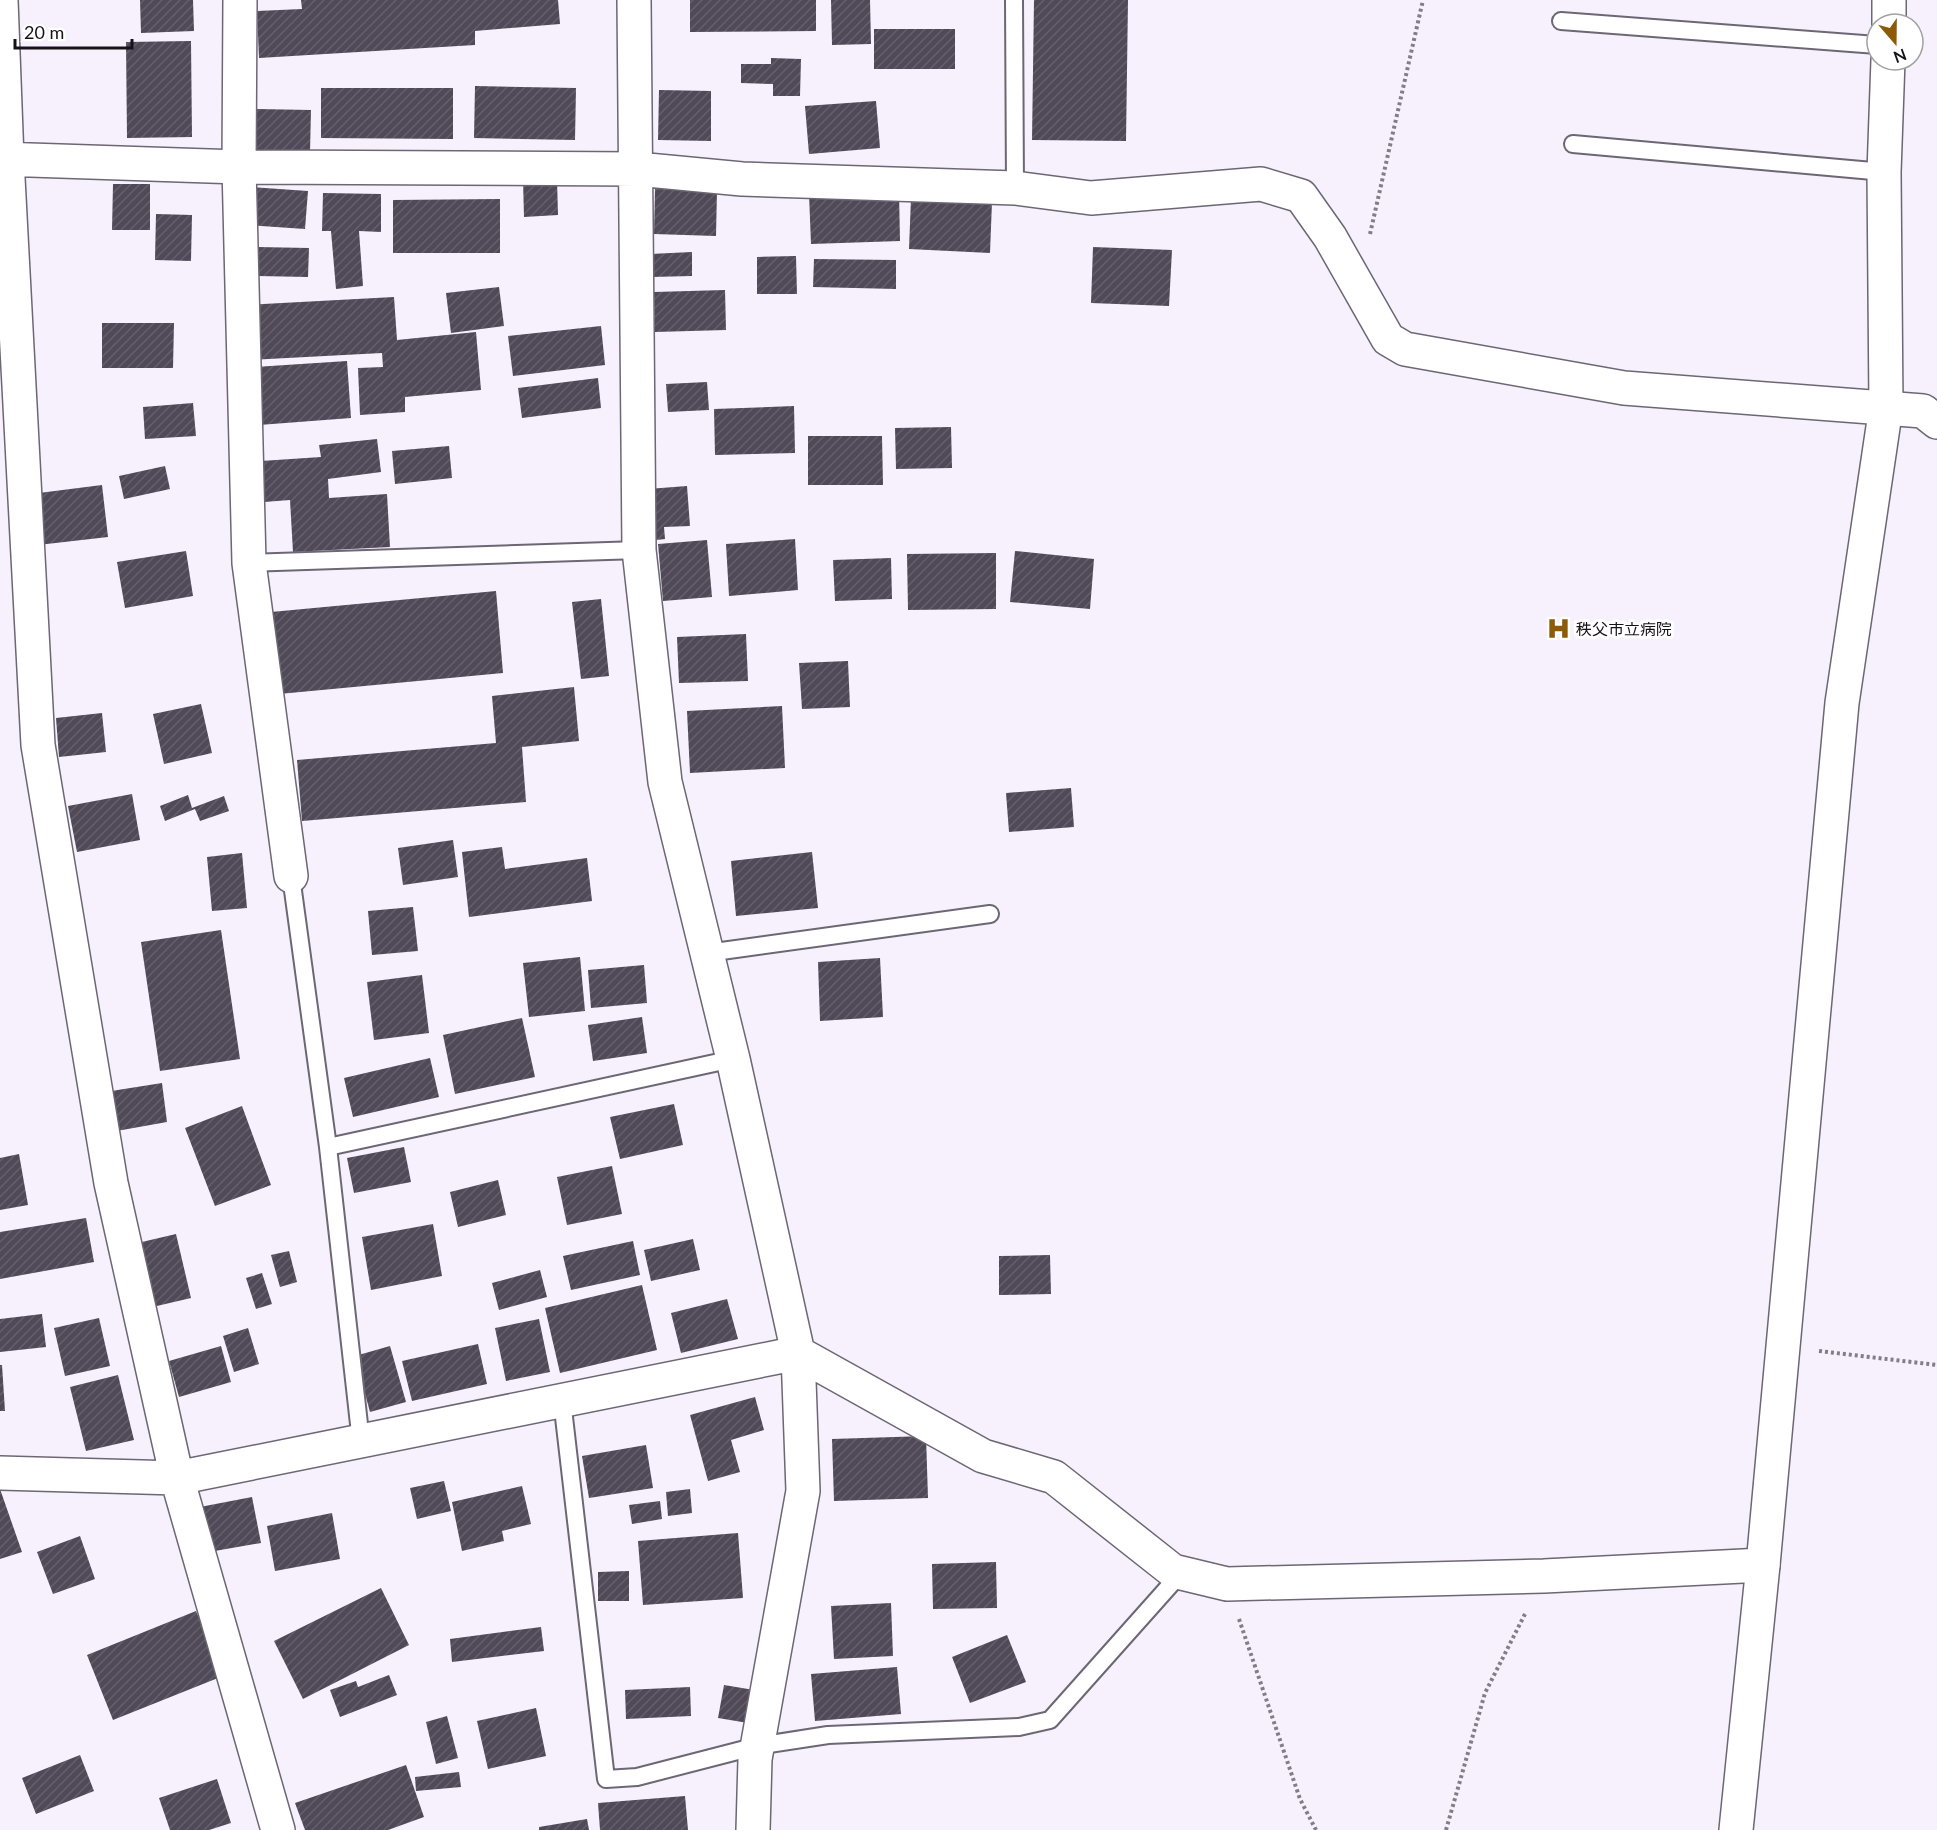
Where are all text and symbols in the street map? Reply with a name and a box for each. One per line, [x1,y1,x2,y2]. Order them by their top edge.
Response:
scale bar [15,12,132,50]
north arrow [1865,12,1925,72]
text: 20 m [24,21,64,43]
text: N [1891,46,1909,68]
hospital icon: 秩父市立病院 [1545,616,1571,642]
place label: 秩父市立病院 [1576,619,1672,638]

